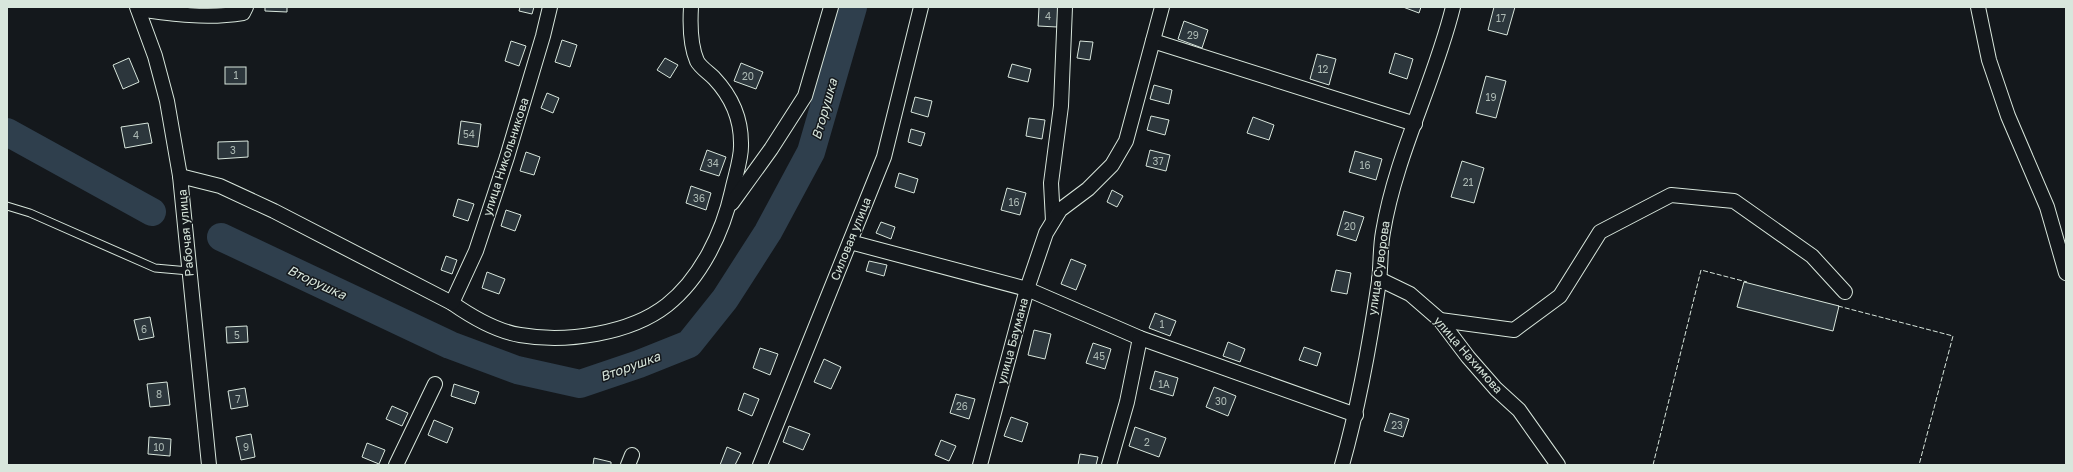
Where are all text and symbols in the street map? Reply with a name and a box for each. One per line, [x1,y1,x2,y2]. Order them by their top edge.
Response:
house number: 4 [1045,10,1051,22]
house number: 17 [1496,12,1506,24]
house number: 29 [1187,29,1199,41]
house number: 12 [1318,63,1329,75]
house number: 1 [234,69,239,81]
house number: 20 [742,70,754,82]
water label: Вторушка [808,76,841,141]
house number: 19 [1486,91,1496,103]
street label: улица Никольникова [479,96,532,218]
house number: 54 [463,128,475,140]
house number: 4 [133,129,139,141]
house number: 3 [230,144,236,156]
house number: 37 [1152,155,1164,167]
house number: 34 [707,157,719,169]
house number: 16 [1360,159,1370,171]
house number: 21 [1463,176,1473,188]
street label: Рабочая улица [174,189,197,277]
house number: 36 [693,192,705,204]
street label: Силовая улица [827,195,874,283]
house number: 16 [1009,196,1019,208]
house number: 20 [1344,220,1356,232]
street label: улица Суворова [1364,220,1393,316]
water label: Вторушка [285,261,349,303]
street label: улица Баумана [994,296,1031,386]
street label: улица Нахимова [1431,313,1506,396]
house number: 1 [1160,318,1165,330]
house number: 6 [141,323,147,335]
house number: 5 [234,329,240,341]
water label: Вторушка [598,348,663,384]
house number: 45 [1093,350,1105,362]
house number: 1А [1158,378,1170,390]
house number: 8 [156,388,162,400]
house number: 7 [235,393,241,405]
house number: 30 [1215,395,1227,407]
house number: 26 [956,400,968,412]
house number: 23 [1391,419,1403,431]
house number: 2 [1144,436,1150,448]
house number: 10 [153,441,165,453]
house number: 9 [243,441,249,453]

